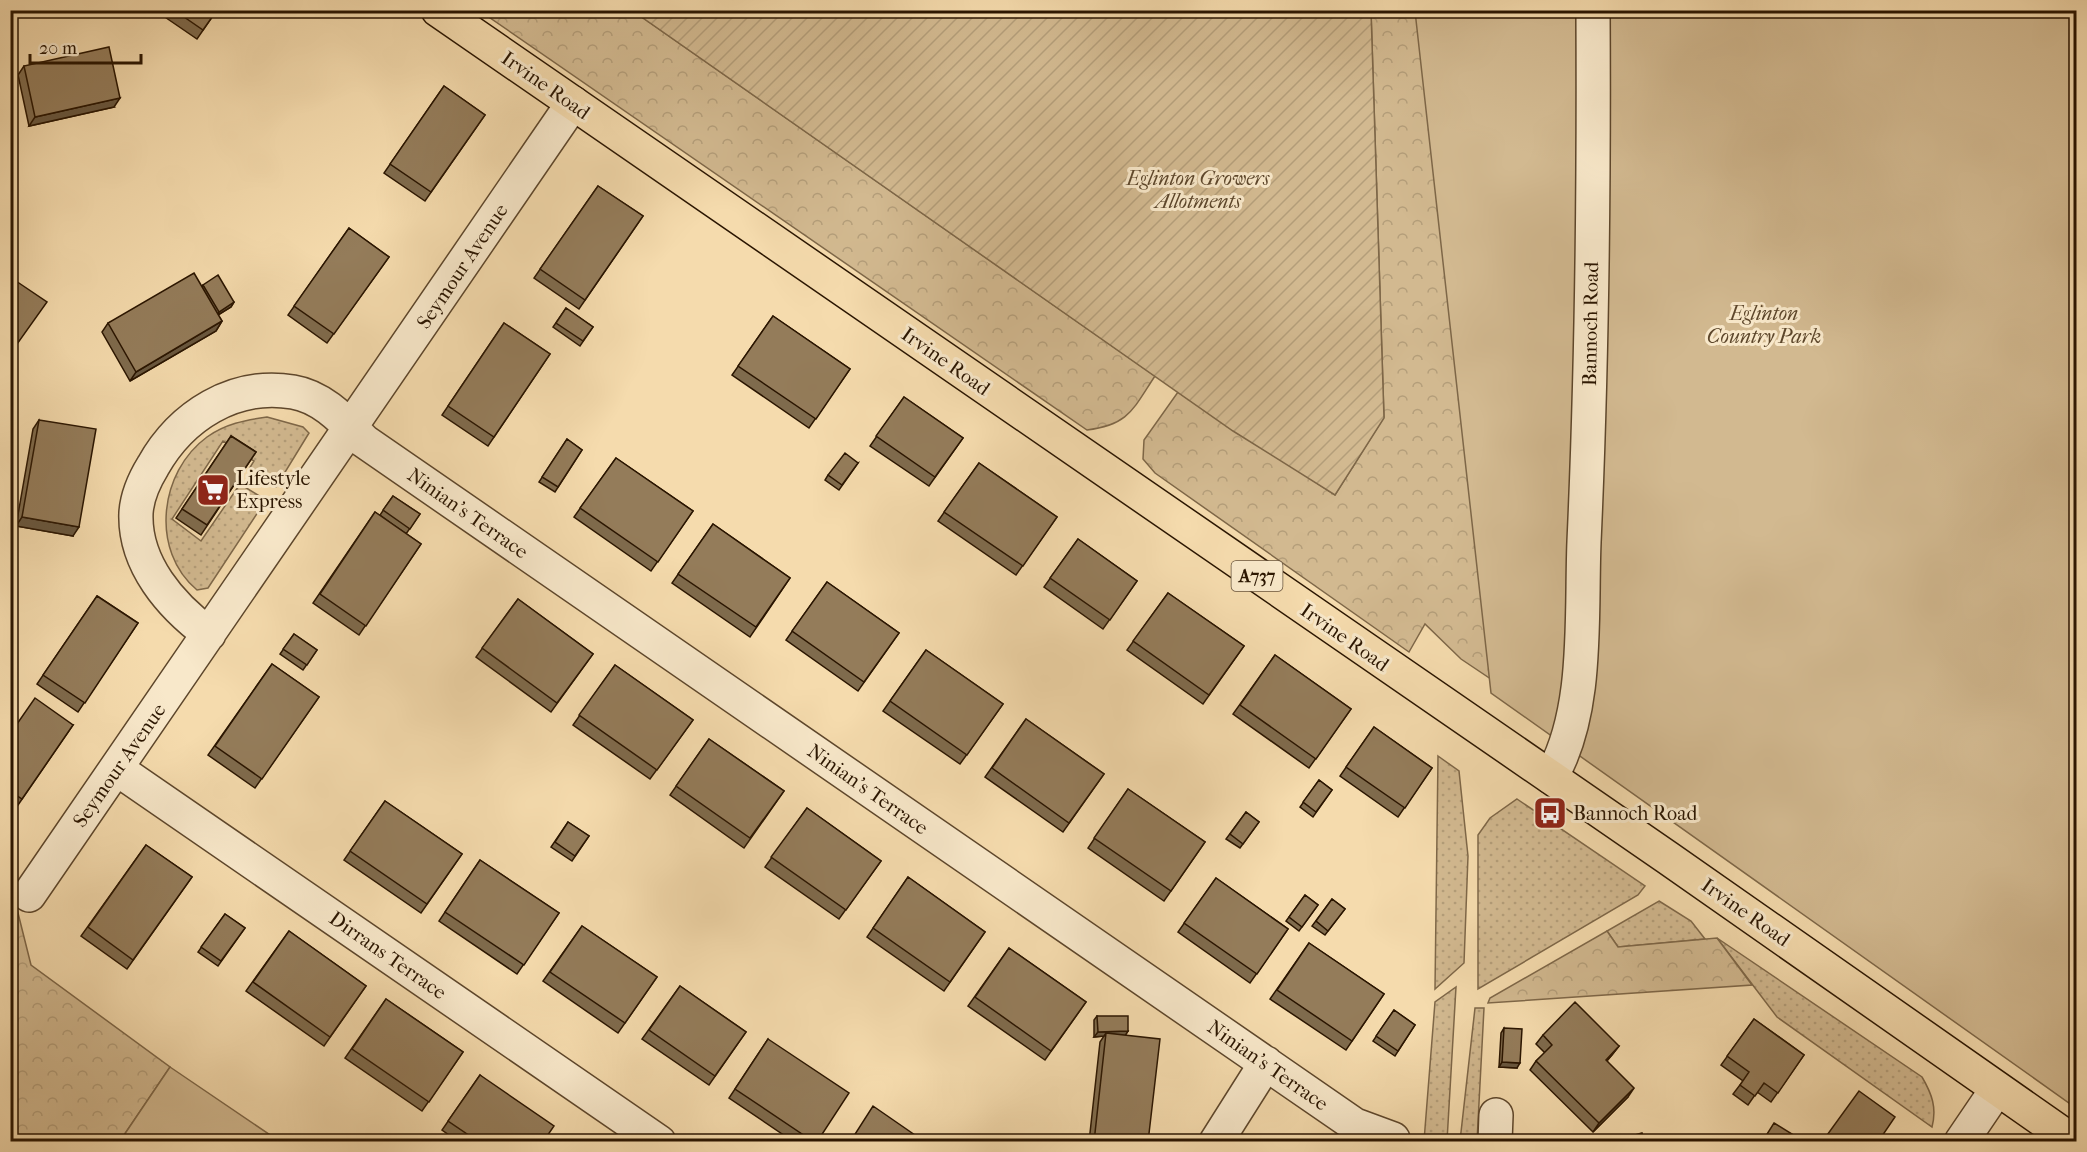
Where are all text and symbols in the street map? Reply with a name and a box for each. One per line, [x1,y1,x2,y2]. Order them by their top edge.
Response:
scale bar [30,27,141,65]
text: 20 m [39,38,77,59]
street label: Irvine Road [497,47,595,125]
park label: Eglinton Growers Allotments [1126,167,1270,213]
street label: Seymour Avenue [412,199,513,333]
street label: Bannoch Road [1578,261,1603,386]
park label: Eglinton Country Park [1707,302,1821,348]
street label: Irvine Road [897,323,995,401]
street label: Ninian's Terrace [403,463,532,564]
place label: Lifestyle Express [236,467,311,513]
supermarket icon: Lifestyle Express [195,472,231,508]
road number: A737 [1232,561,1282,591]
street label: Irvine Road [1296,599,1394,677]
street label: Seymour Avenue [68,699,171,832]
street label: Ninian's Terrace [803,739,932,840]
bus stop icon: Bannoch Road [1532,795,1568,831]
place label: Bannoch Road [1573,802,1698,825]
street label: Irvine Road [1697,874,1795,952]
street label: Dirrans Terrace [325,907,451,1004]
street label: Ninian's Terrace [1203,1015,1332,1116]

